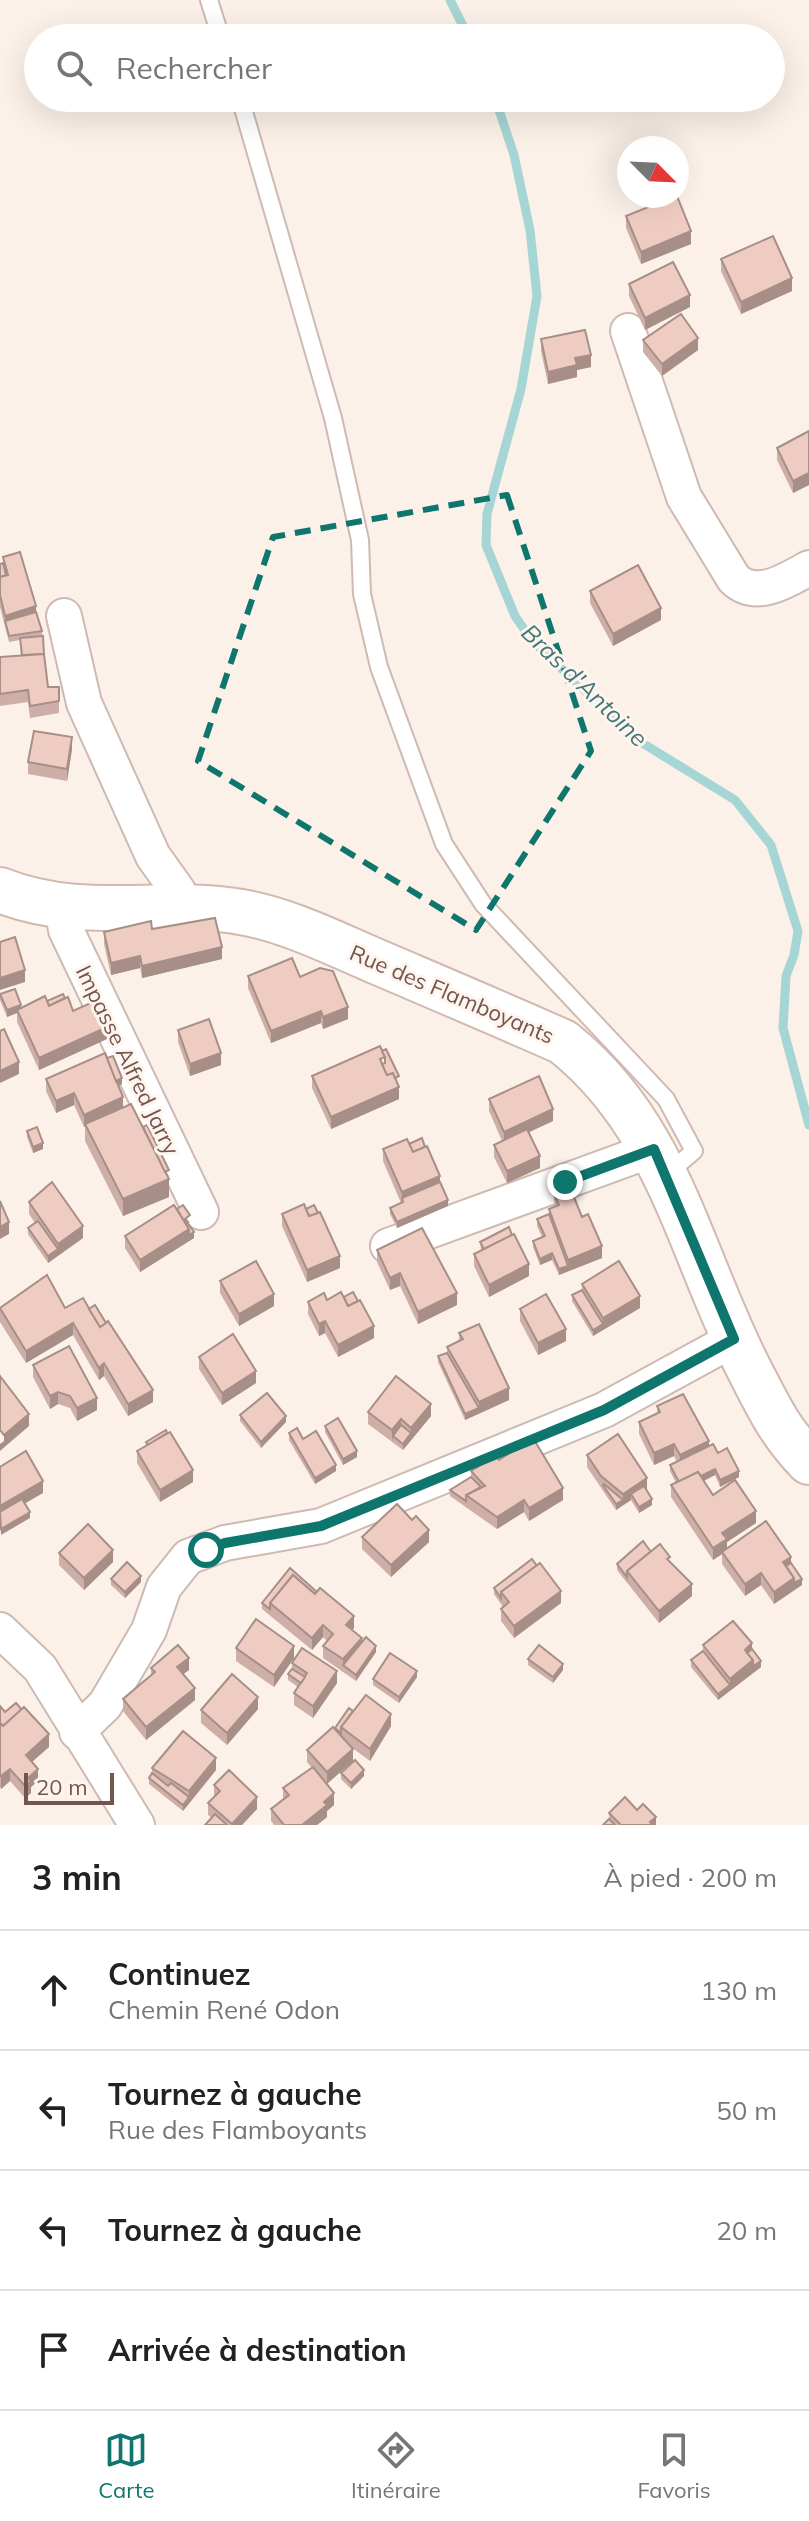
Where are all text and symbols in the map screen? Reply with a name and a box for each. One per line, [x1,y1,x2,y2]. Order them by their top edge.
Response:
search box [24,24,785,112]
icon: search [52,46,96,90]
text: Rechercher [116,49,272,87]
north arrow [617,136,689,208]
water label: Bras d'Antoine [516,617,654,753]
street label: Rue des Flamboyants [346,938,558,1050]
street label: Impasse Alfred Jarry [70,961,186,1160]
route end [547,1164,583,1200]
route start [188,1532,224,1568]
scale bar [24,1769,114,1805]
text: 20 m [36,1773,87,1801]
text: 3 min [32,1856,122,1899]
text: À pied · 200 m [604,1861,777,1894]
text: Continuez [108,1955,251,1993]
icon: ahead [32,1968,76,2012]
text: 130 m [701,1974,777,2007]
text: Chemin René Odon [108,1993,340,2026]
text: Tournez à gauche [108,2075,362,2113]
icon: left [32,2088,76,2132]
text: 50 m [716,2094,777,2127]
text: Rue des Flamboyants [108,2113,367,2146]
icon: left [32,2208,76,2252]
text: Tournez à gauche [108,2211,362,2249]
text: 20 m [716,2214,777,2247]
icon: arrive [32,2328,76,2372]
text: Arrivée à destination [108,2331,407,2369]
tab: Carte [98,2428,154,2504]
tab: Itinéraire [351,2428,441,2504]
tab: Favoris [637,2428,711,2504]

